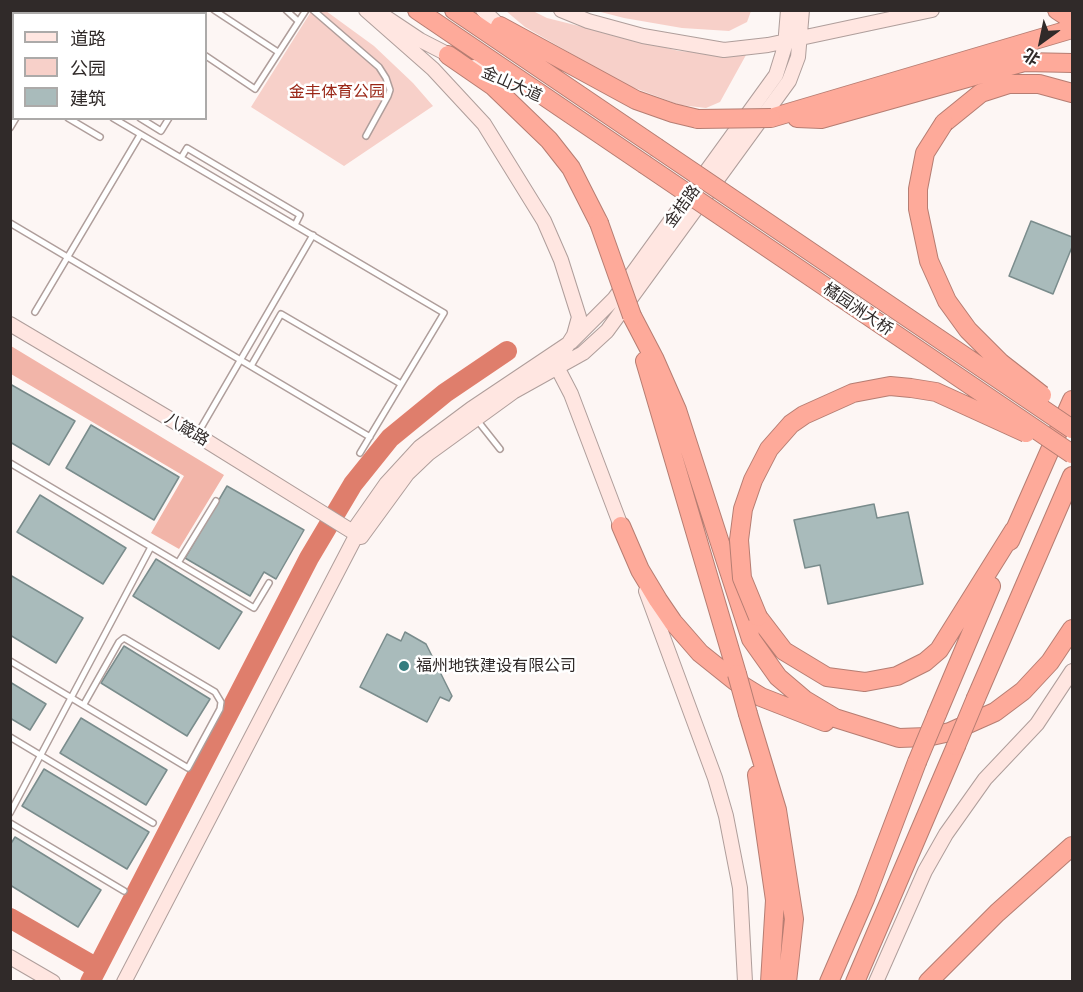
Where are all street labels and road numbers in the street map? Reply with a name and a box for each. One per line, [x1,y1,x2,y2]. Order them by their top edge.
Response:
street label: 金山大道 [479,62,545,106]
street label: 金桔路 [660,181,704,231]
street label: 橘园洲大桥 [819,279,897,339]
street label: 八箴路 [161,408,213,450]

